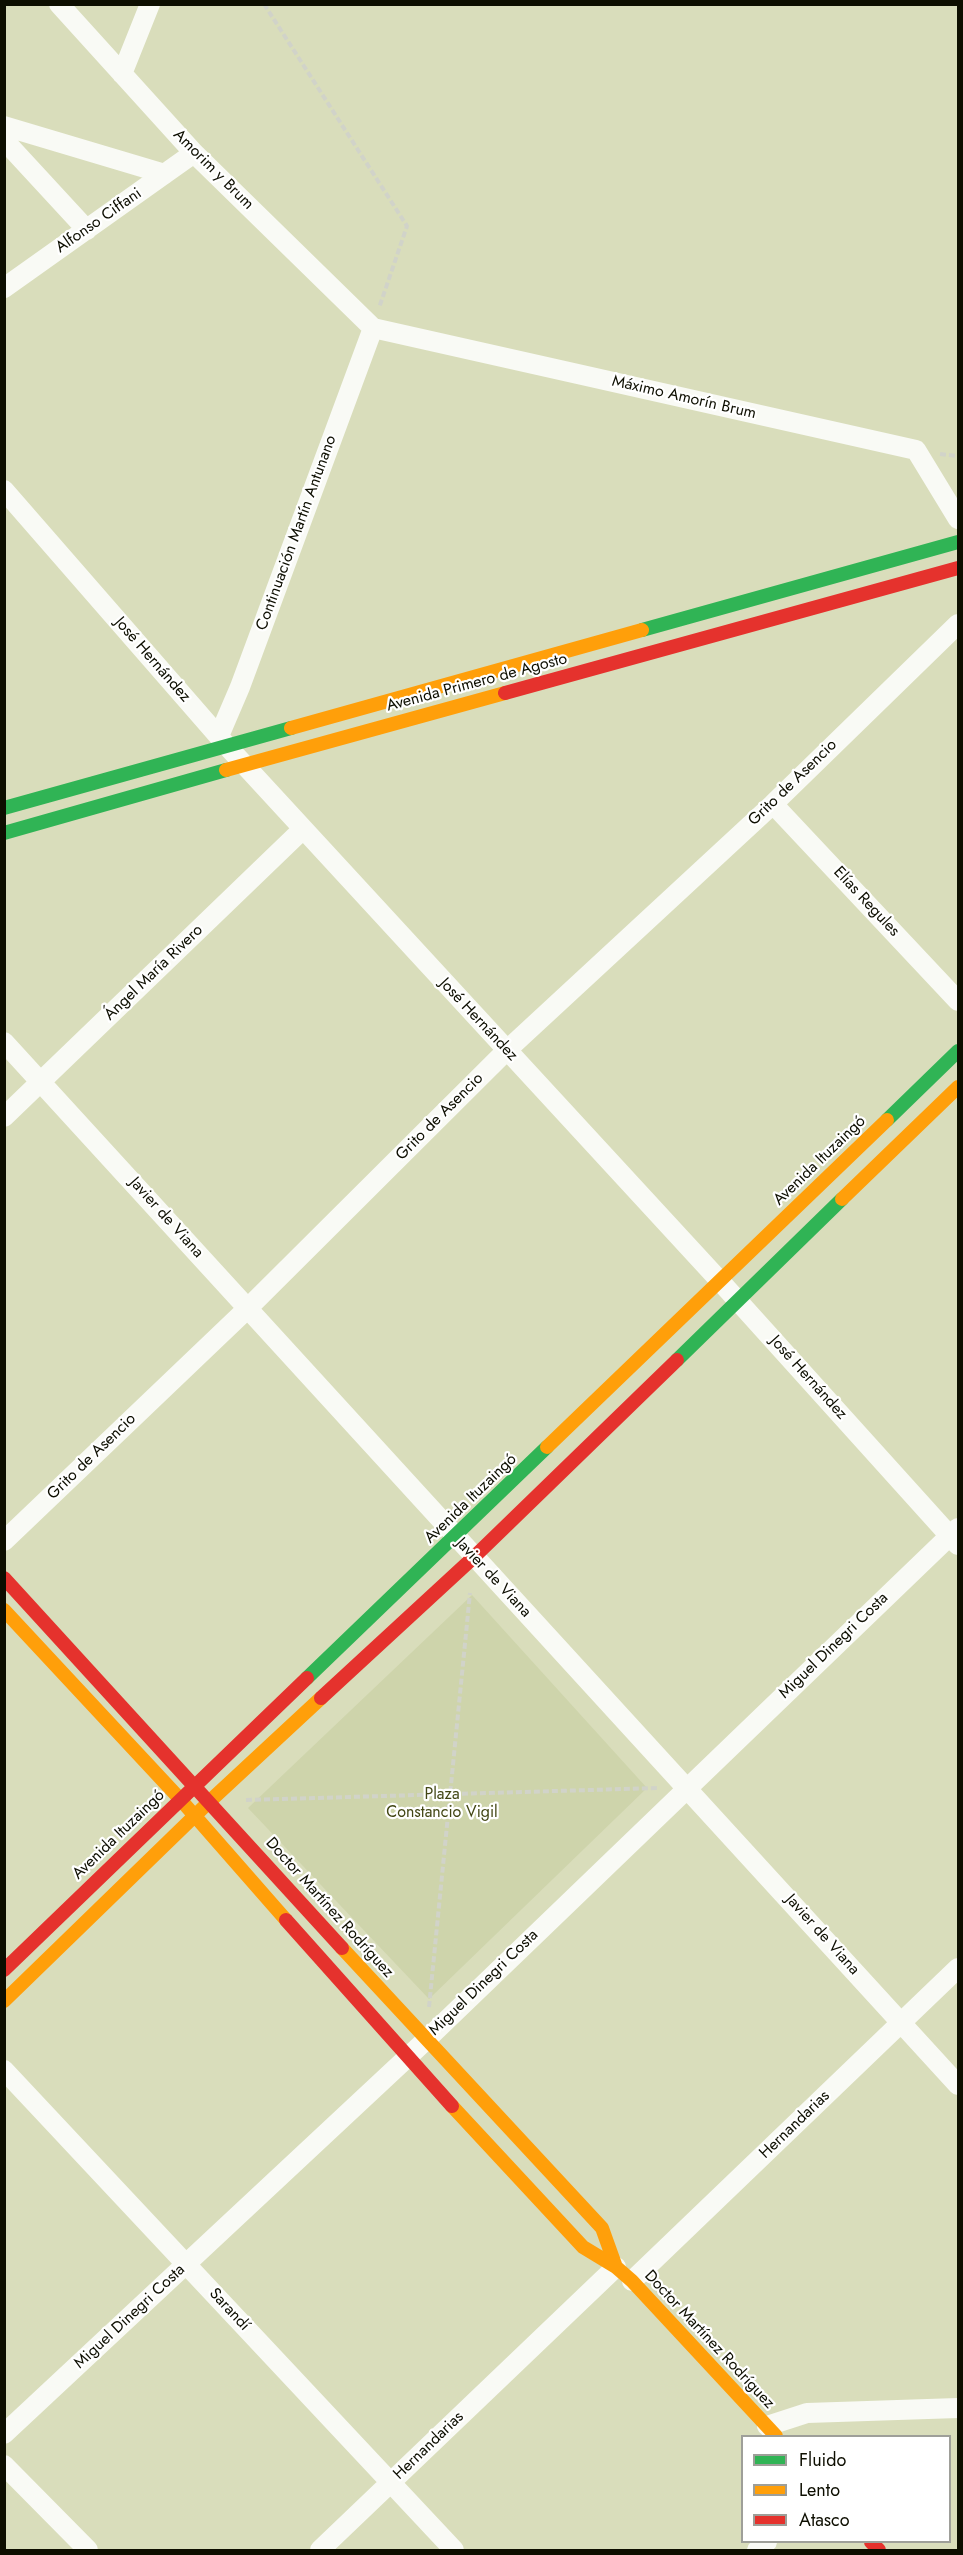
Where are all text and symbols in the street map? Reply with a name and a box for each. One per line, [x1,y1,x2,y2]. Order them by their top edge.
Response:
street label: Amorim y Brum [169,126,257,214]
street label: Alfonso Ciffani [52,184,146,258]
street label: Máximo Amorín Brum [610,372,758,424]
street label: Continuación Martín Antunano [253,433,341,633]
street label: José Hernández [110,614,194,706]
street label: Avenida Primero de Agosto [385,650,569,716]
street label: Grito de Asencio [745,736,841,830]
street label: Elías Regules [829,863,903,941]
street label: Ángel María Rivero [101,921,207,1025]
street label: José Hernández [435,975,521,1065]
street label: Grito de Asencio [392,1069,488,1165]
street label: Avenida Ituzaingó [770,1112,870,1210]
street label: Javier de Viana [125,1174,207,1262]
street label: José Hernández [765,1332,851,1424]
street label: Grito de Asencio [44,1410,140,1504]
street label: Avenida Ituzaingó [421,1450,521,1548]
street label: Javier de Viana [451,1534,535,1622]
street label: Miguel Dinegri Costa [775,1589,893,1703]
park label: Plaza Constancio Vigil [386,1785,498,1823]
street label: Avenida Ituzaingó [69,1786,169,1884]
street label: Doctor Martínez Rodríguez [261,1834,397,1982]
street label: Javier de Viana [781,1891,863,1979]
street label: Miguel Dinegri Costa [425,1926,543,2040]
street label: Hernandarias [756,2087,834,2163]
street label: Miguel Dinegri Costa [71,2261,189,2373]
street label: Doctor Martínez Rodríguez [640,2267,778,2413]
street label: Sarandí [204,2285,254,2335]
street label: Hernandarias [390,2408,468,2484]
legend [741,2435,951,2543]
text: Fluido [799,2447,846,2473]
text: Lento [799,2477,840,2503]
text: Atasco [799,2507,850,2533]

